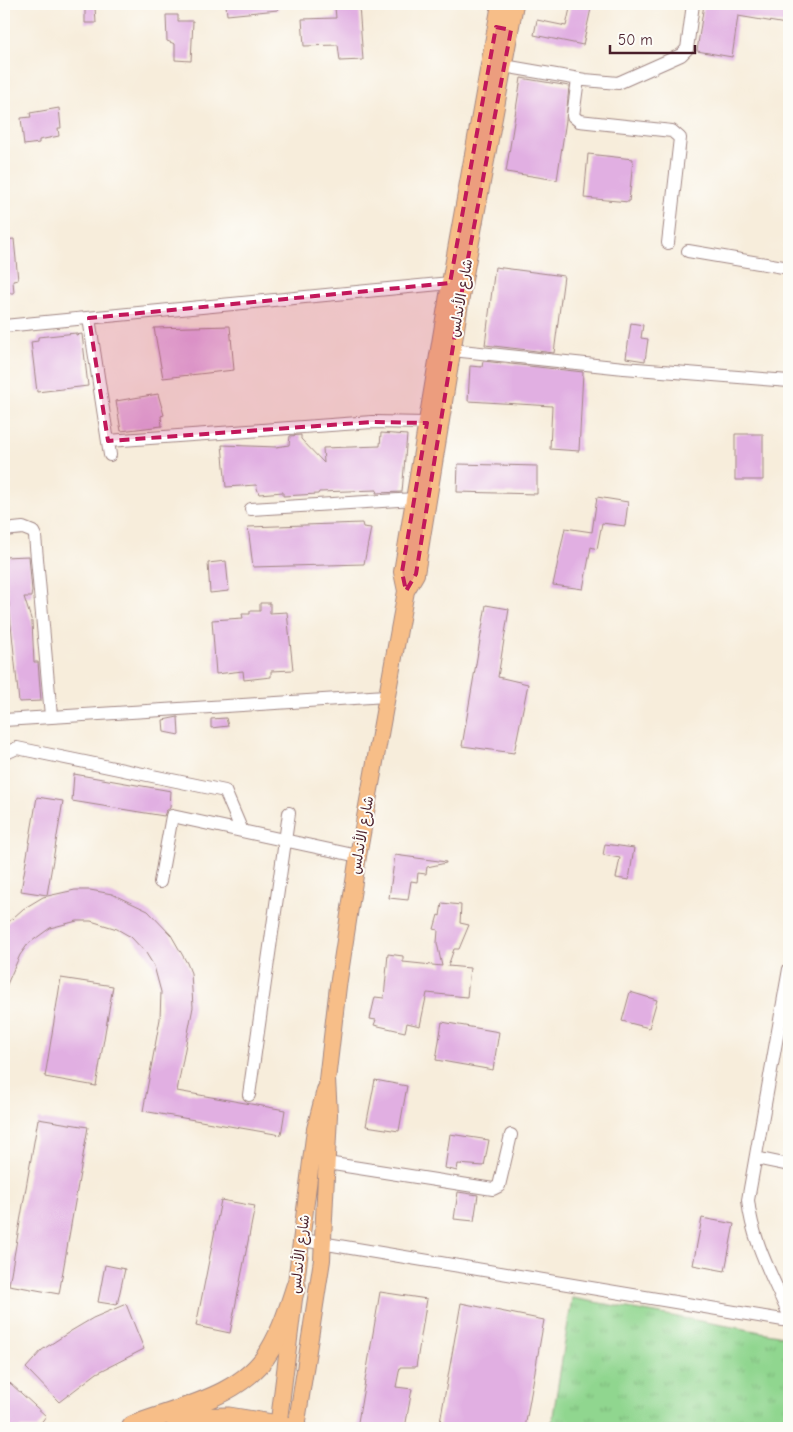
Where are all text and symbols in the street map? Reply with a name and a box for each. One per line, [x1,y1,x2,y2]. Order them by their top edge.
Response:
scale bar [610,22,696,54]
text: 50 m [618,31,653,49]
street label: شارع الأندلس [445,257,477,339]
street label: شارع الأندلس [346,794,378,876]
street label: شارع الأندلس [286,1214,314,1294]

